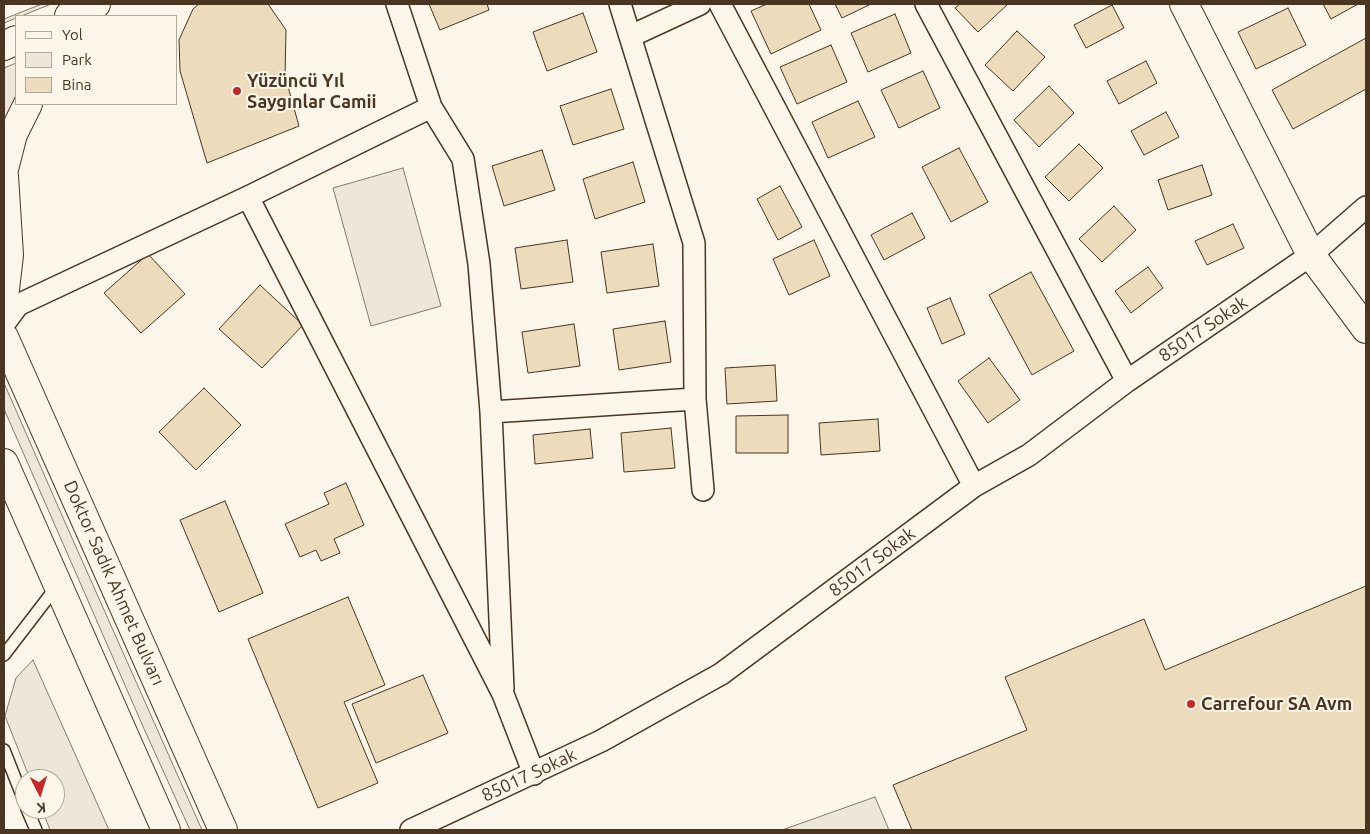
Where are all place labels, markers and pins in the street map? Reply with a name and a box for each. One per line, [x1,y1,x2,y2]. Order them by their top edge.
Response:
place label: Yüzüncü Yıl Saygınlar Camii [247,70,377,112]
marker: Yüzüncü Yıl Saygınlar Camii [231,85,243,97]
place label: Carrefour SA Avm [1201,693,1352,715]
marker: Carrefour SA Avm [1185,698,1197,710]

